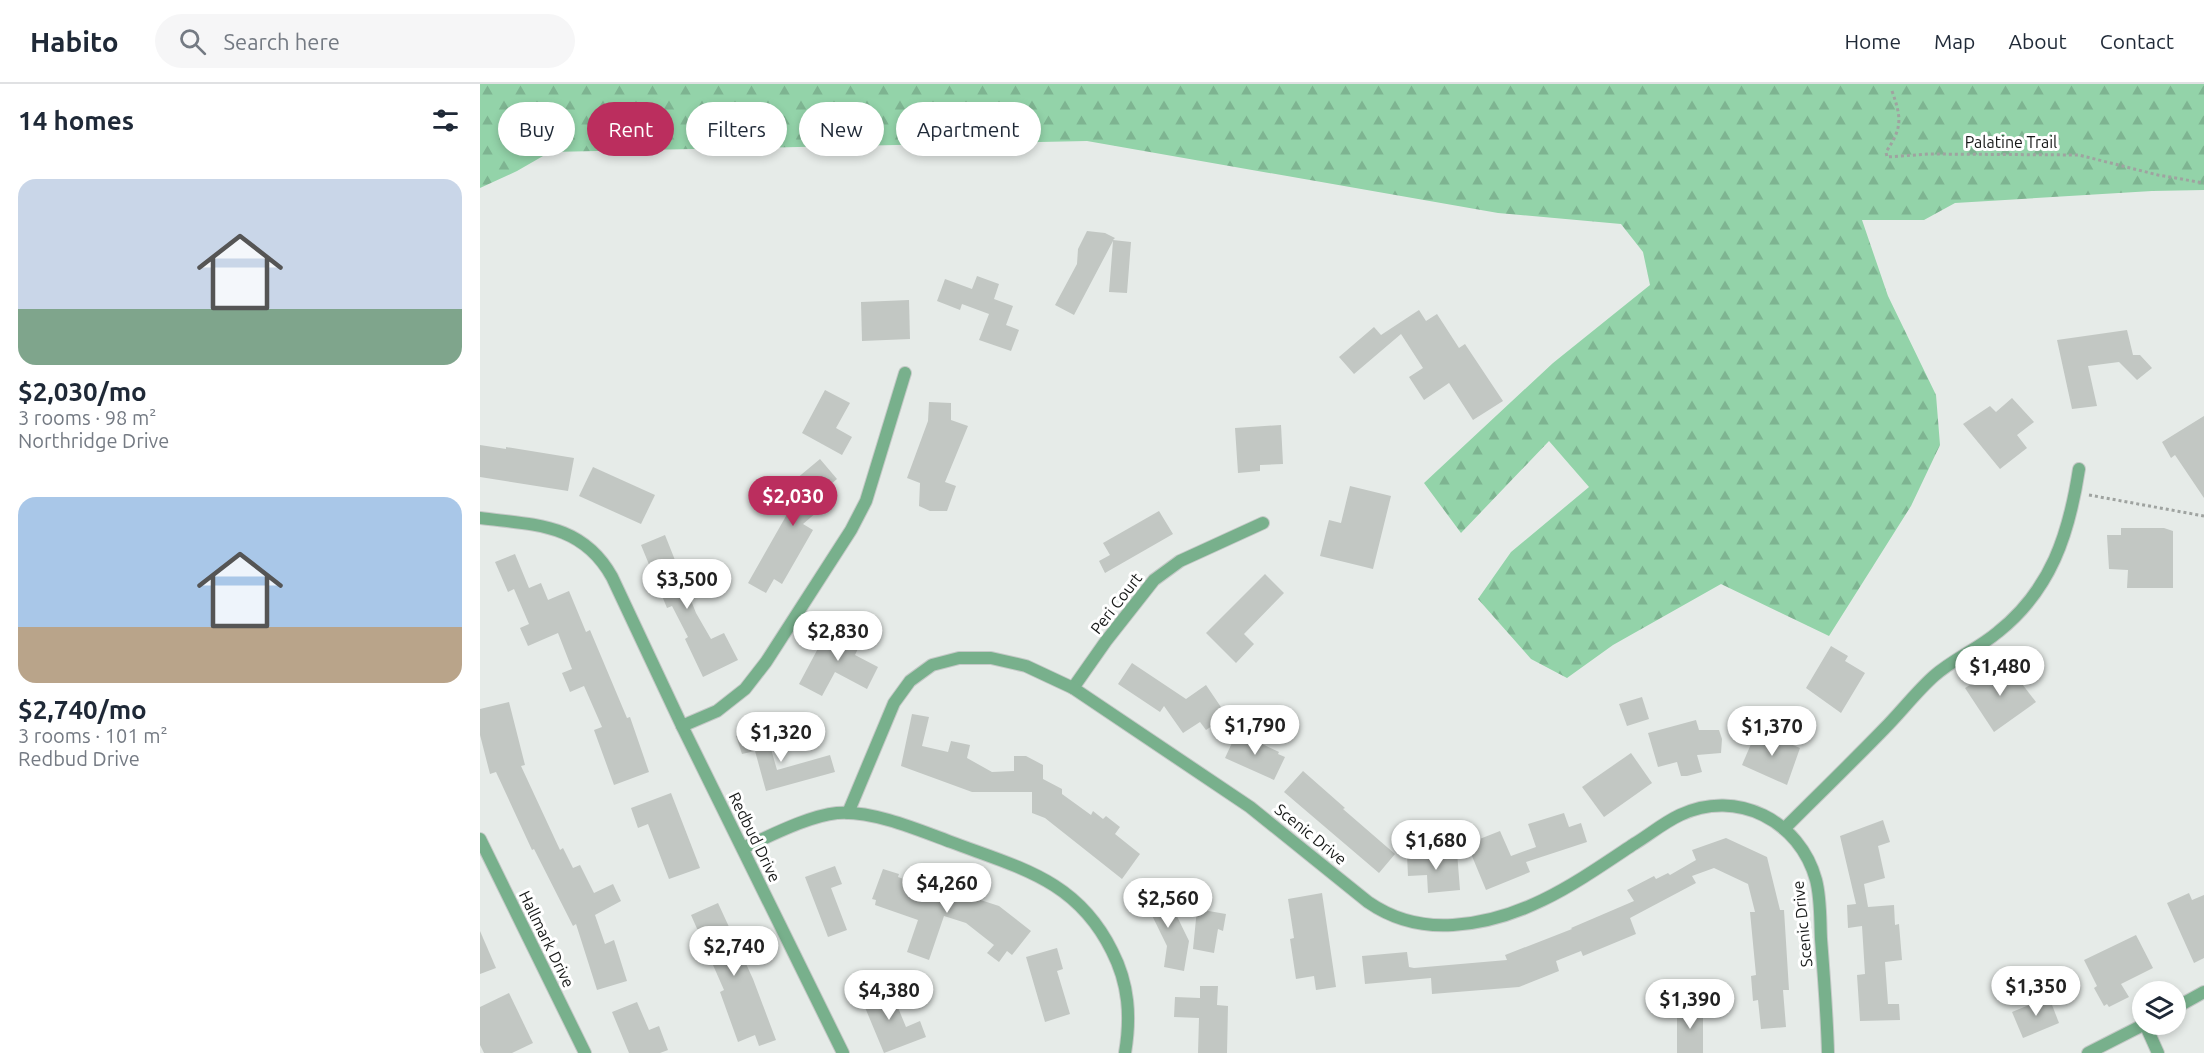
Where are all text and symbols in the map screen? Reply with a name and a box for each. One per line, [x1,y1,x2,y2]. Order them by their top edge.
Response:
search box [155,14,575,68]
icon: search [176,25,209,58]
text: Habito [30,26,119,57]
text: Search here [224,29,340,54]
text: Home [1844,29,1901,53]
text: Map [1934,29,1975,53]
text: About [2008,29,2067,53]
text: Contact [2100,29,2174,53]
chip: Buy [498,102,575,156]
chip: Rent [587,102,674,156]
chip: Filters [686,102,787,156]
chip: New [799,102,884,156]
chip: Apartment [896,102,1041,156]
icon: filters [429,104,462,137]
text: 14 homes [18,106,134,135]
street label: Palatine Trail [1965,133,2057,151]
icon: home [186,218,294,326]
text: $2,030/mo [18,377,147,406]
text: 3 rooms · 98 m² [18,406,156,429]
text: Northridge Drive [18,429,169,452]
pin: $2,030 [744,476,842,527]
text: $2,030 [762,484,824,507]
icon: home [186,536,294,644]
pin: $3,500 [638,559,736,610]
text: $3,500 [656,567,718,590]
street label: Peri Court [1087,568,1146,637]
pin: $2,830 [789,611,887,662]
text: $2,830 [807,619,869,642]
pin: $1,480 [1951,646,2049,697]
text: $1,480 [1969,654,2031,677]
text: $2,740/mo [18,695,147,724]
pin: $1,790 [1206,705,1304,756]
pin: $1,370 [1723,706,1821,757]
pin: $1,320 [732,712,830,763]
text: $1,790 [1224,713,1286,736]
text: $1,370 [1741,714,1803,737]
text: $1,320 [750,720,812,743]
text: 3 rooms · 101 m² [18,724,168,747]
text: Redbud Drive [18,747,140,770]
street label: Redbud Drive [726,789,784,885]
street label: Scenic Drive [1272,800,1350,868]
pin: $1,680 [1387,820,1485,871]
text: $1,680 [1405,828,1467,851]
pin: $4,260 [898,863,996,914]
text: $4,260 [916,871,978,894]
pin: $2,560 [1119,878,1217,929]
street label: Scenic Drive [1789,880,1815,968]
text: $2,560 [1137,886,1199,909]
street label: Hallmark Drive [516,888,578,990]
pin: $2,740 [685,926,783,977]
text: $2,740 [703,934,765,957]
pin: $1,350 [1987,966,2085,1017]
pin: $4,380 [840,970,938,1021]
text: $1,350 [2005,974,2067,997]
text: $4,380 [858,978,920,1001]
pin: $1,390 [1641,979,1739,1030]
map controls [2132,981,2186,1035]
button: layers [2132,981,2186,1035]
text: $1,390 [1659,987,1721,1010]

